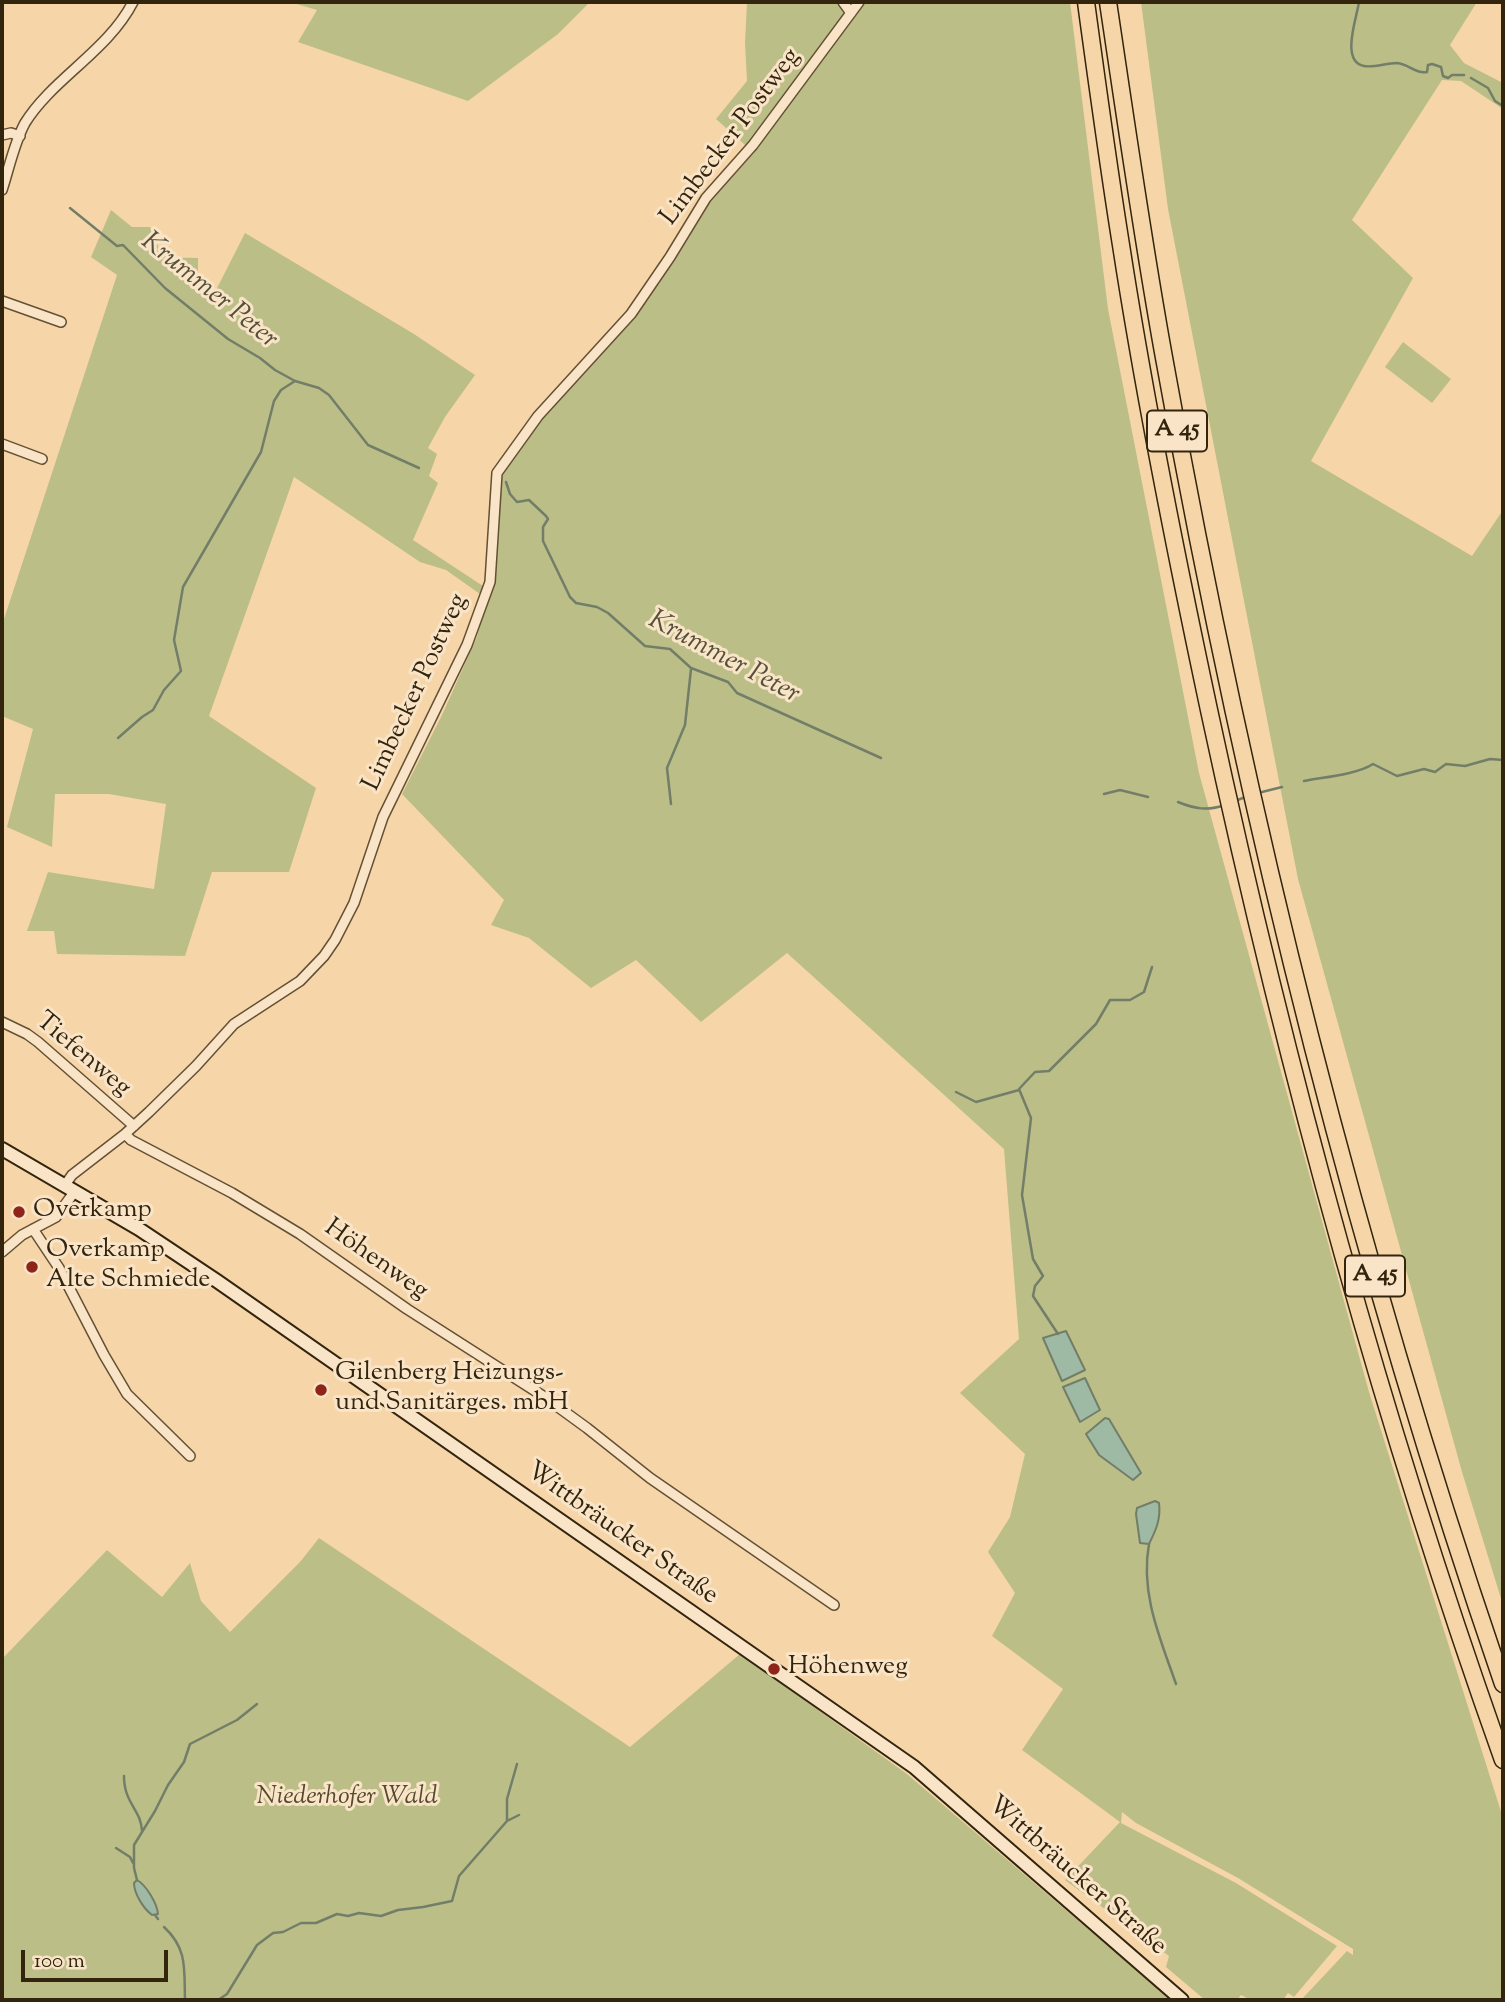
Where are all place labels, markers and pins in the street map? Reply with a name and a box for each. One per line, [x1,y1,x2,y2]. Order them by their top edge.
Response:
place label: Overkamp [33,1196,152,1228]
marker: Overkamp [11,1204,27,1220]
place label: Overkamp Alte Schmiede [46,1236,210,1298]
marker: Overkamp Alte Schmiede [24,1259,40,1275]
place label: Gilenberg Heizungs- und Sanitärges. mbH [335,1359,569,1420]
marker: Gilenberg Heizungs- und Sanitärges. mbH [313,1382,329,1398]
place label: Höhenweg [788,1653,908,1685]
marker: Höhenweg [766,1661,782,1677]

